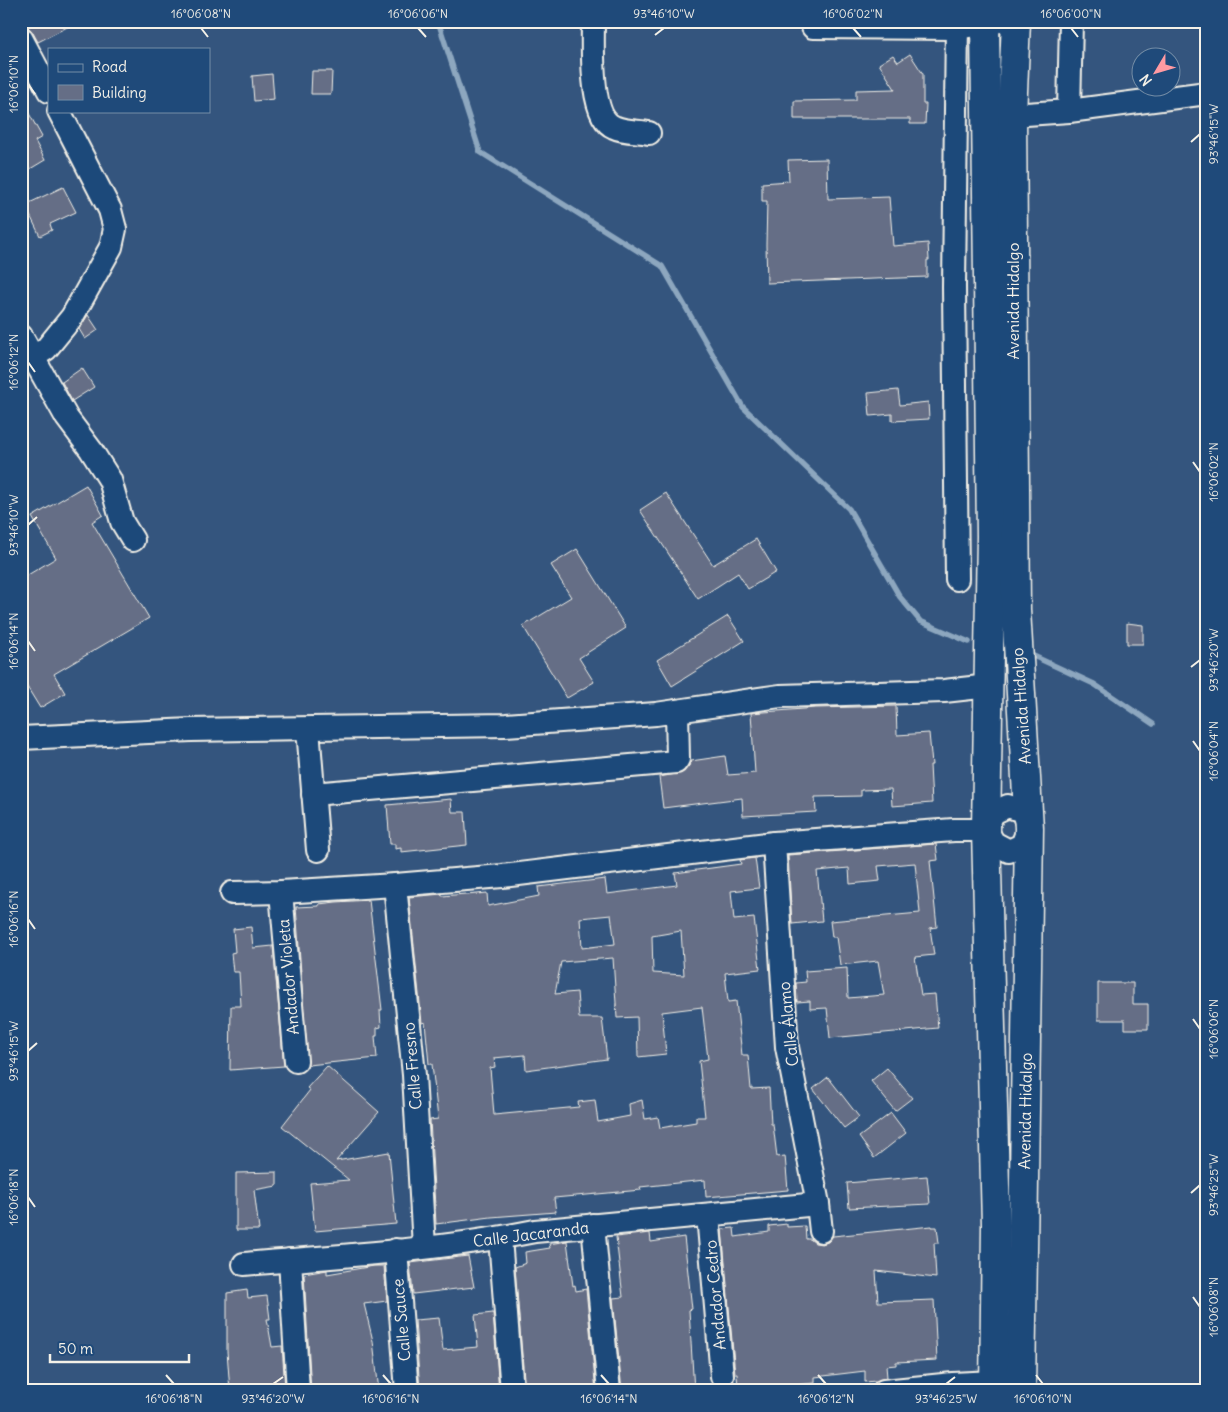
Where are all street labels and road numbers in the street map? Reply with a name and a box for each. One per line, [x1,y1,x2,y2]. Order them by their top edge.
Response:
street label: Avenida Hidalgo [1003,243,1023,359]
street label: Avenida Hidalgo [1007,647,1035,765]
street label: Andador Violeta [273,918,303,1036]
street label: Calle Álamo [774,981,802,1067]
street label: Calle Fresno [398,1021,426,1111]
street label: Avenida Hidalgo [1014,1052,1036,1170]
street label: Calle Jacaranda [472,1217,590,1251]
street label: Andador Cedro [700,1239,730,1351]
street label: Calle Sauce [387,1278,415,1362]

